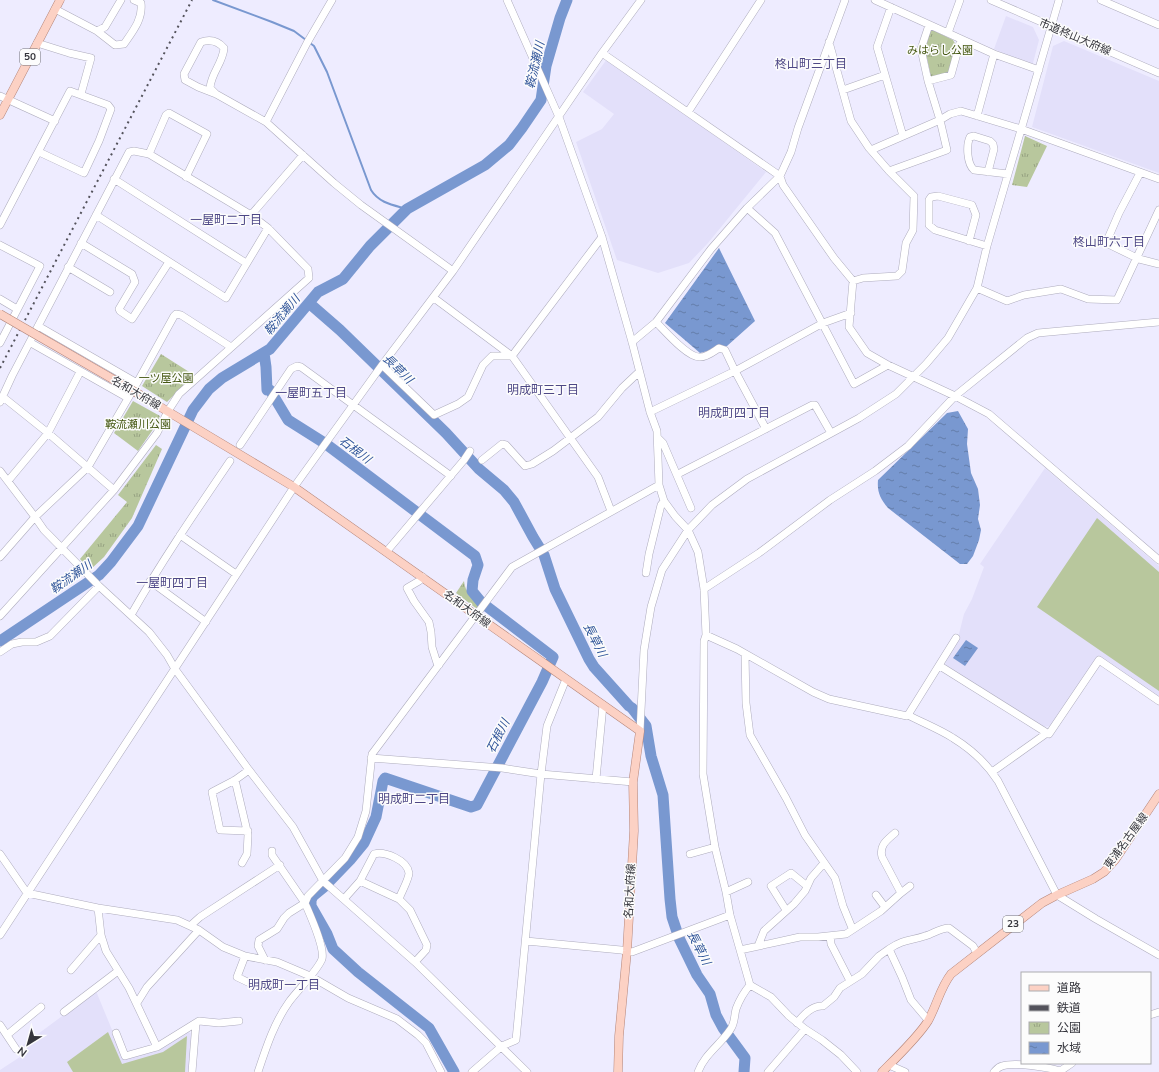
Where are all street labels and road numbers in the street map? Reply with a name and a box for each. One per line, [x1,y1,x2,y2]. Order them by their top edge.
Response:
street label: 市道柊山大府線 [1037,15,1113,59]
road number: 50 [20,49,40,65]
street label: 名和大府線 [108,373,164,413]
street label: 名和大府線 [440,587,494,631]
street label: 東浦名古屋線 [1101,810,1151,872]
street label: 名和大府線 [621,863,639,919]
road number: 23 [1003,916,1023,932]

